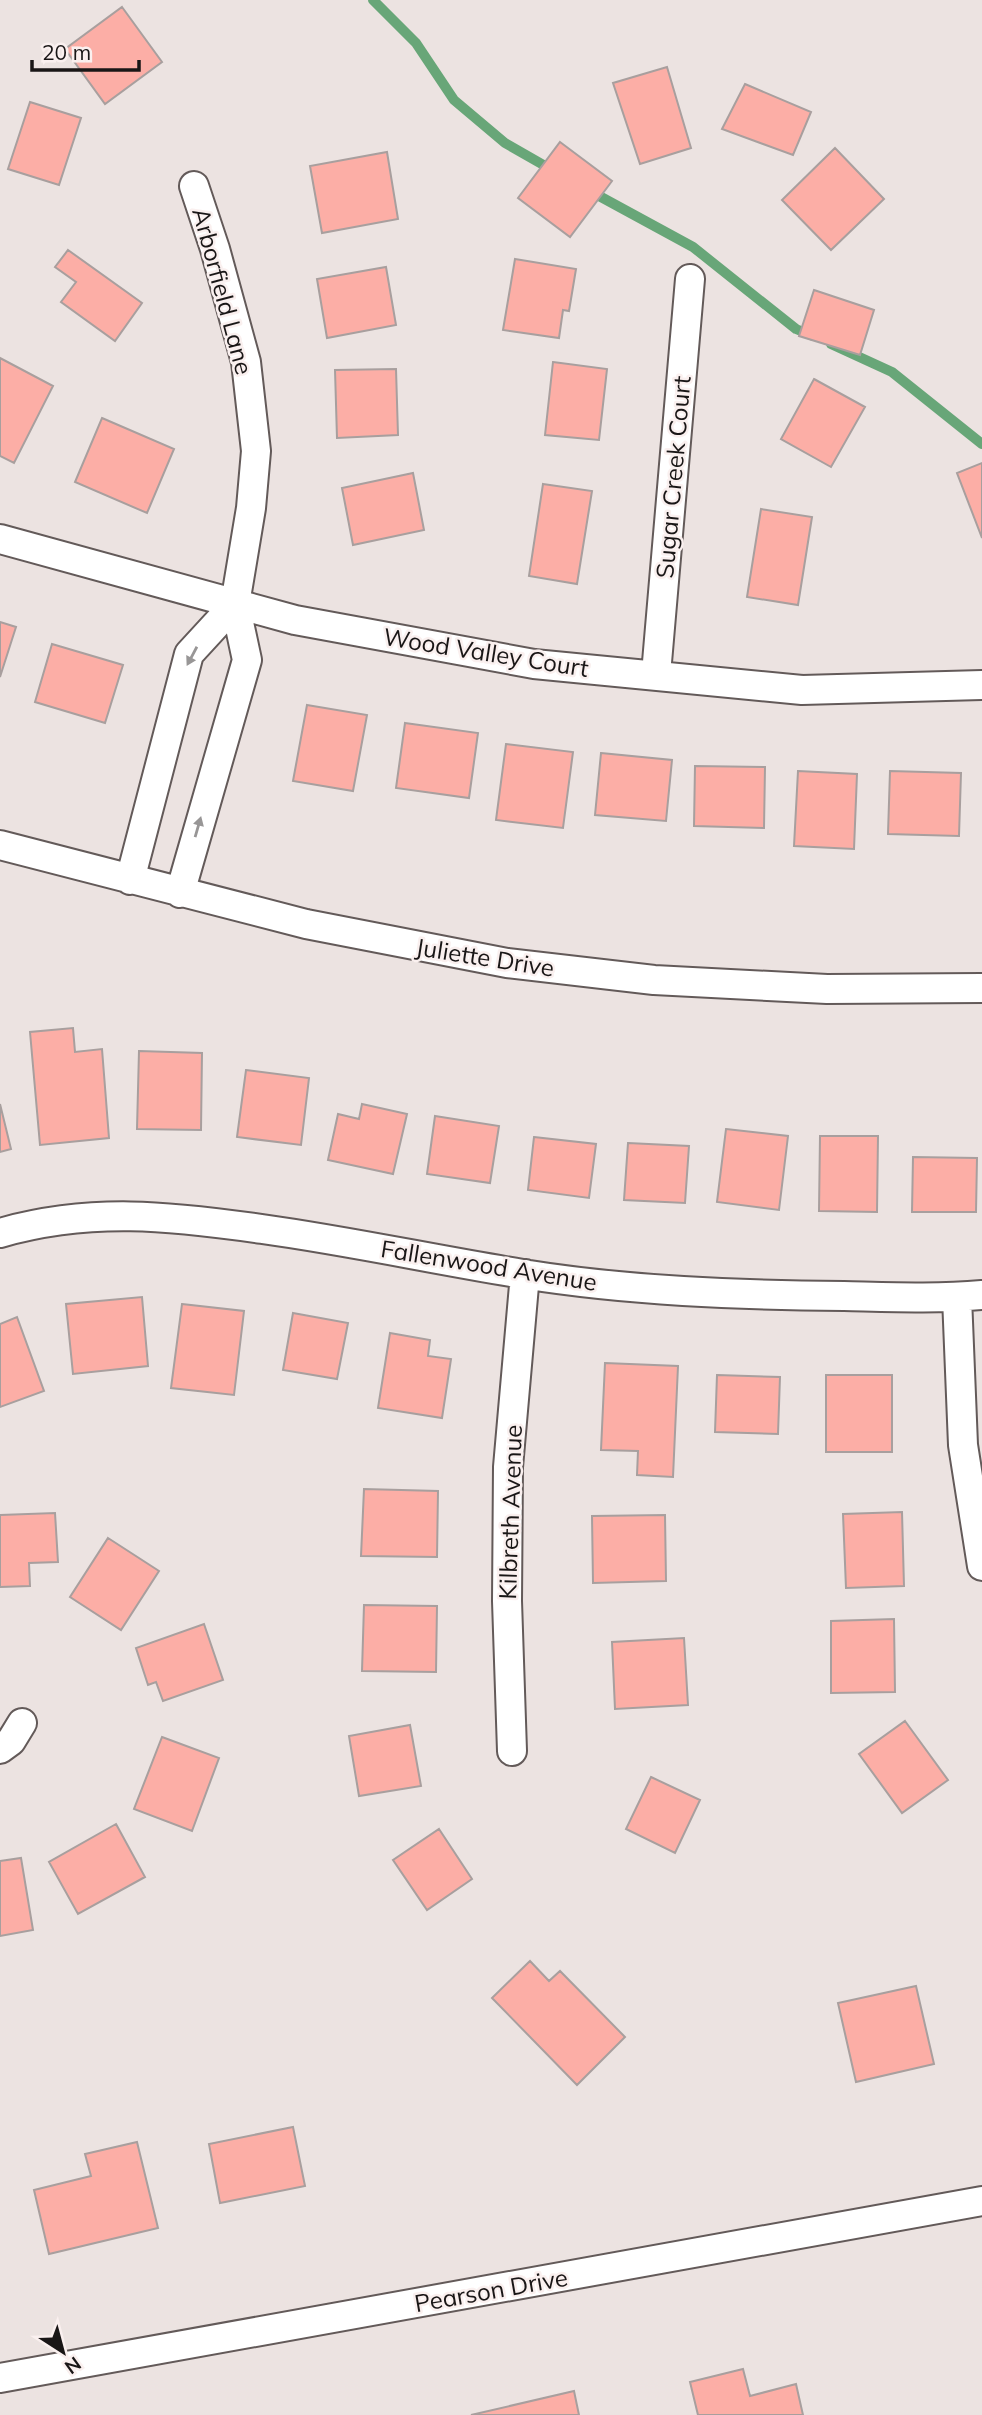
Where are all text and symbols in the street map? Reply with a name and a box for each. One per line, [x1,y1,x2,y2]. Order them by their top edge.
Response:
scale bar [32,28,138,72]
text: 20 m [42,39,91,65]
street label: Arborfield Lane [186,204,260,378]
street label: Sugar Creek Court [649,374,697,580]
street label: Wood Valley Court [381,621,591,683]
one-way arrow [186,646,198,666]
one-way arrow [194,817,204,838]
street label: Juliette Drive [414,931,556,983]
street label: Fallenwood Avenue [379,1233,599,1297]
street label: Kilbreth Avenue [492,1424,528,1600]
street label: Pearson Drive [412,2262,570,2318]
north arrow [28,2317,98,2387]
text: N [60,2352,86,2380]

